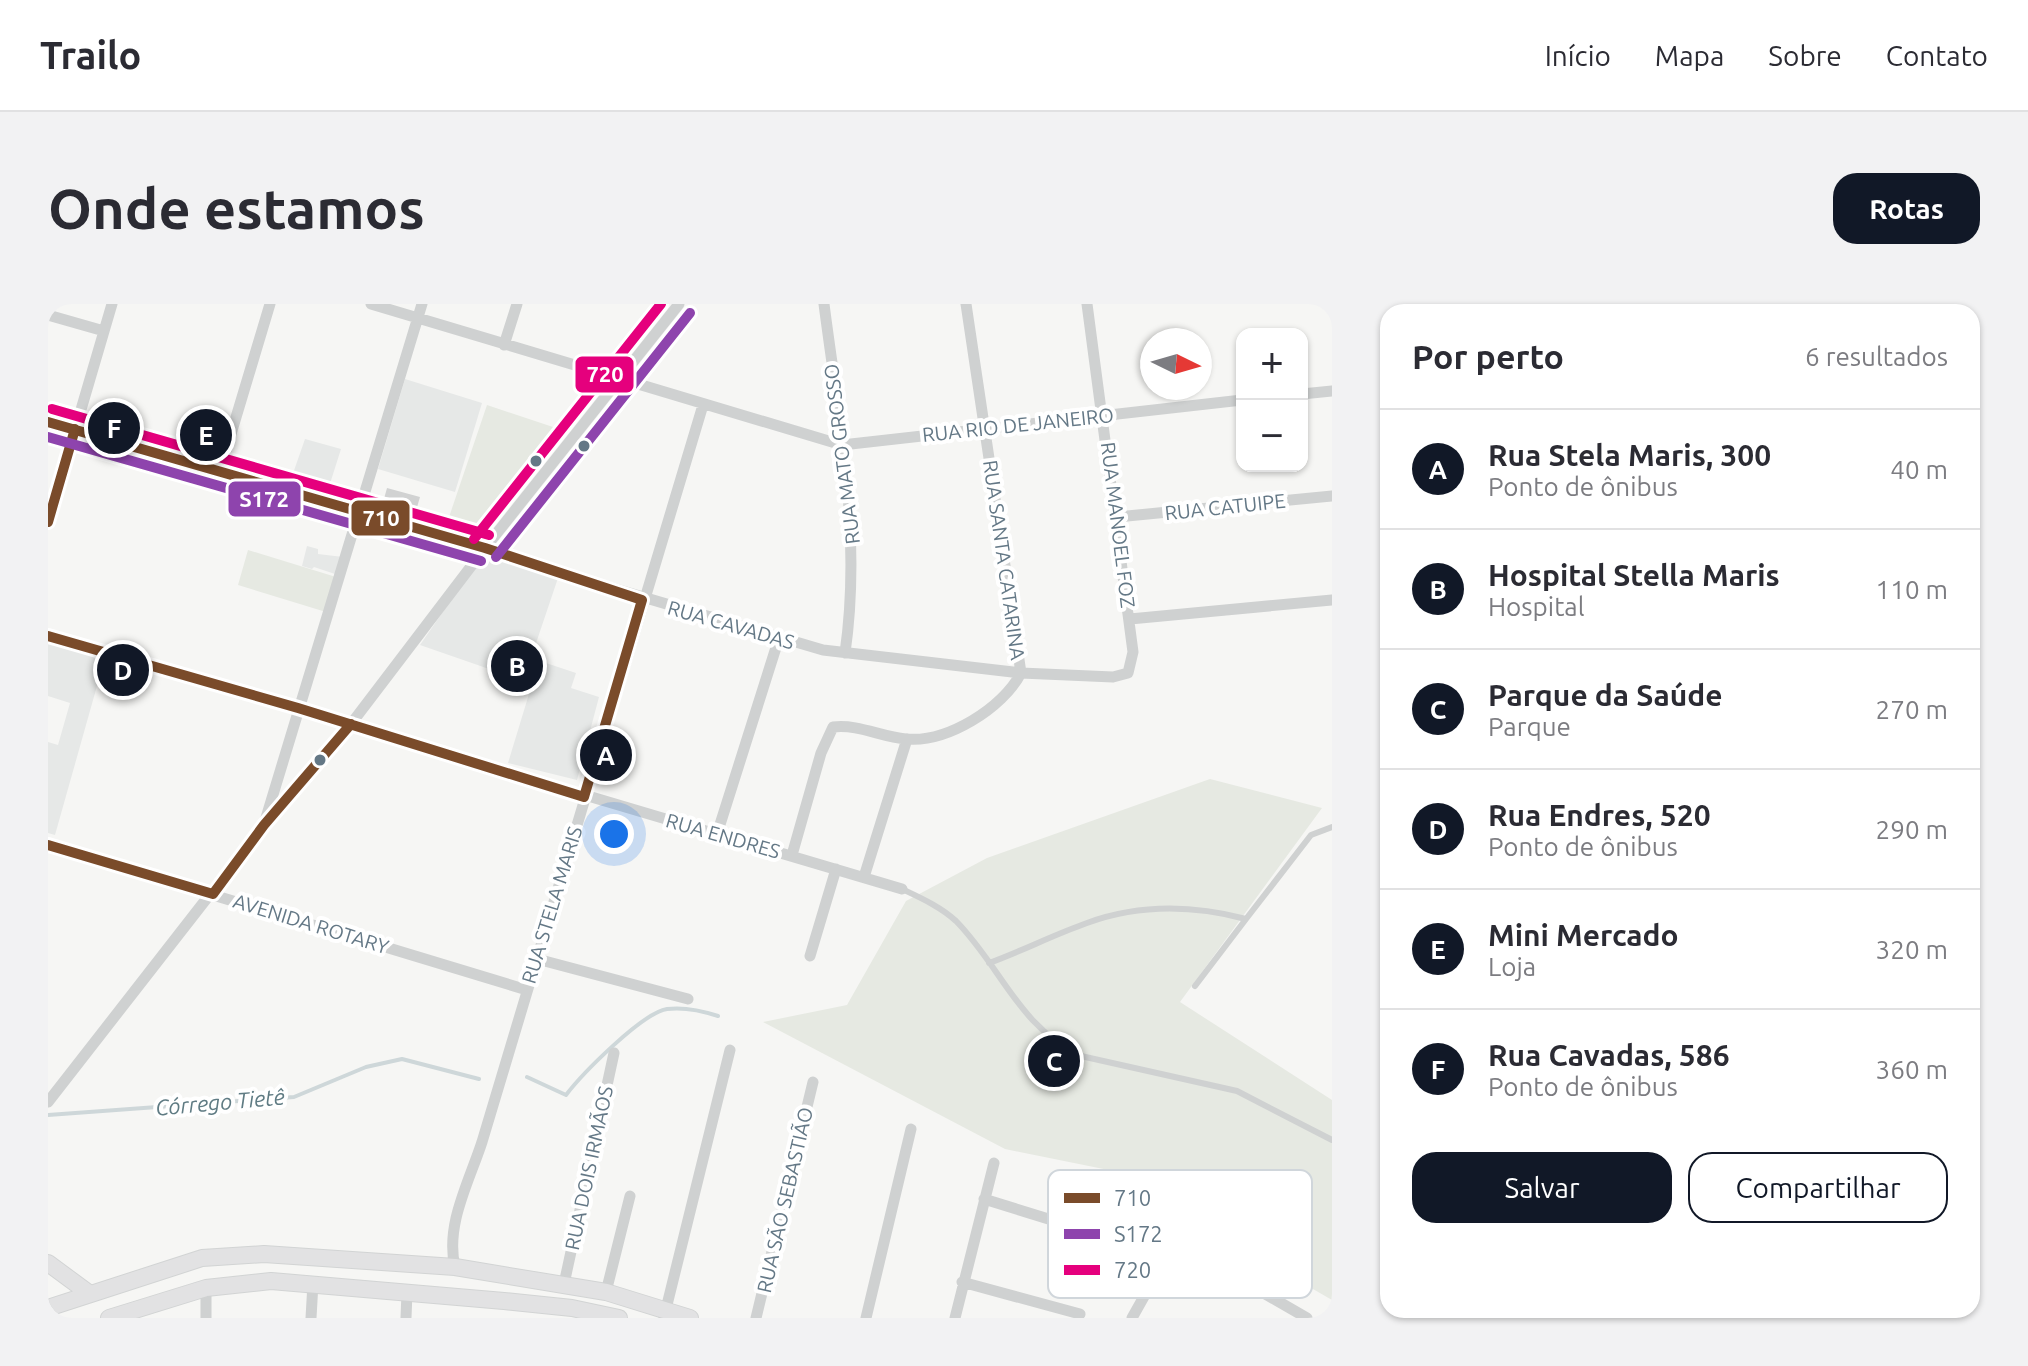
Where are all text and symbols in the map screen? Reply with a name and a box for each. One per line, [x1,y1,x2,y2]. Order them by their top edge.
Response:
text: Trailo [40,34,141,76]
text: Início [1545,40,1611,71]
text: Mapa [1655,40,1724,71]
text: Sobre [1768,40,1842,71]
text: Contato [1886,40,1988,71]
button: Rotas [1833,173,1980,244]
text: Onde estamos [48,177,425,240]
north arrow [1140,328,1212,400]
map controls [1236,328,1308,472]
button: + [1236,328,1308,400]
text: Por perto [1412,337,1564,375]
text: 6 resultados [1805,342,1948,371]
line badge: 720 [574,355,635,394]
text: 720 [586,361,624,386]
street label: RUA MATO GROSSO [819,363,864,546]
pin: F [88,398,140,458]
button: − [1236,400,1308,472]
street label: RUA RIO DE JANEIRO [921,403,1115,446]
pin: E [180,405,232,465]
unlabelled marker [576,438,592,454]
text: Rua Stela Maris, 300 [1488,438,1771,472]
street label: RUA MANOEL FOZ [1097,441,1140,609]
unlabelled marker [528,453,544,469]
text: A [1429,455,1447,484]
text: 40 m [1890,455,1948,484]
street label: RUA SANTA CATARINA [979,459,1030,661]
text: Ponto de ônibus [1488,472,1678,501]
line badge: S172 [227,480,302,518]
text: S172 [239,486,289,511]
street label: RUA CATUIPE [1163,489,1287,524]
line badge: 710 [350,499,411,537]
text: 710 [362,505,400,530]
text: Hospital Stella Maris [1488,558,1780,592]
text: B [1429,575,1447,604]
text: 110 m [1876,575,1948,604]
text: Hospital [1488,592,1585,621]
street label: RUA CAVADAS [665,595,797,654]
pin: B [491,636,543,696]
pin: D [97,640,149,700]
text: Parque da Saúde [1488,678,1723,712]
text: C [1430,695,1446,724]
text: 270 m [1876,695,1948,724]
text: Parque [1488,712,1571,741]
pin: A [580,725,632,785]
unlabelled marker [312,752,328,768]
text: Rua Endres, 520 [1488,798,1711,832]
street label: RUA ENDRES [664,808,783,863]
your location [594,814,634,854]
text: D [1429,815,1447,844]
text: 290 m [1876,815,1948,844]
street label: RUA STELA MARIS [517,823,586,986]
text: Ponto de ônibus [1488,832,1678,861]
street label: AVENIDA ROTARY [231,889,392,958]
text: Mini Mercado [1488,918,1679,952]
text: E [1430,935,1446,964]
text: 320 m [1876,935,1948,964]
text: Loja [1488,952,1536,981]
pin: C [1028,1031,1080,1091]
text: Rua Cavadas, 586 [1488,1038,1730,1072]
text: F [1431,1055,1445,1084]
text: 360 m [1876,1055,1948,1084]
text: Ponto de ônibus [1488,1072,1678,1101]
water label: Córrego Tietê [154,1083,286,1120]
street label: RUA DOIS IRMÃOS [560,1084,617,1252]
street label: RUA SÃO SEBASTIÃO [752,1105,817,1295]
button: Salvar [1412,1152,1672,1223]
button: Compartilhar [1688,1152,1948,1223]
legend [1048,1170,1312,1298]
text: 710 [1114,1185,1151,1210]
text: S172 [1114,1221,1163,1246]
text: 720 [1114,1257,1151,1282]

